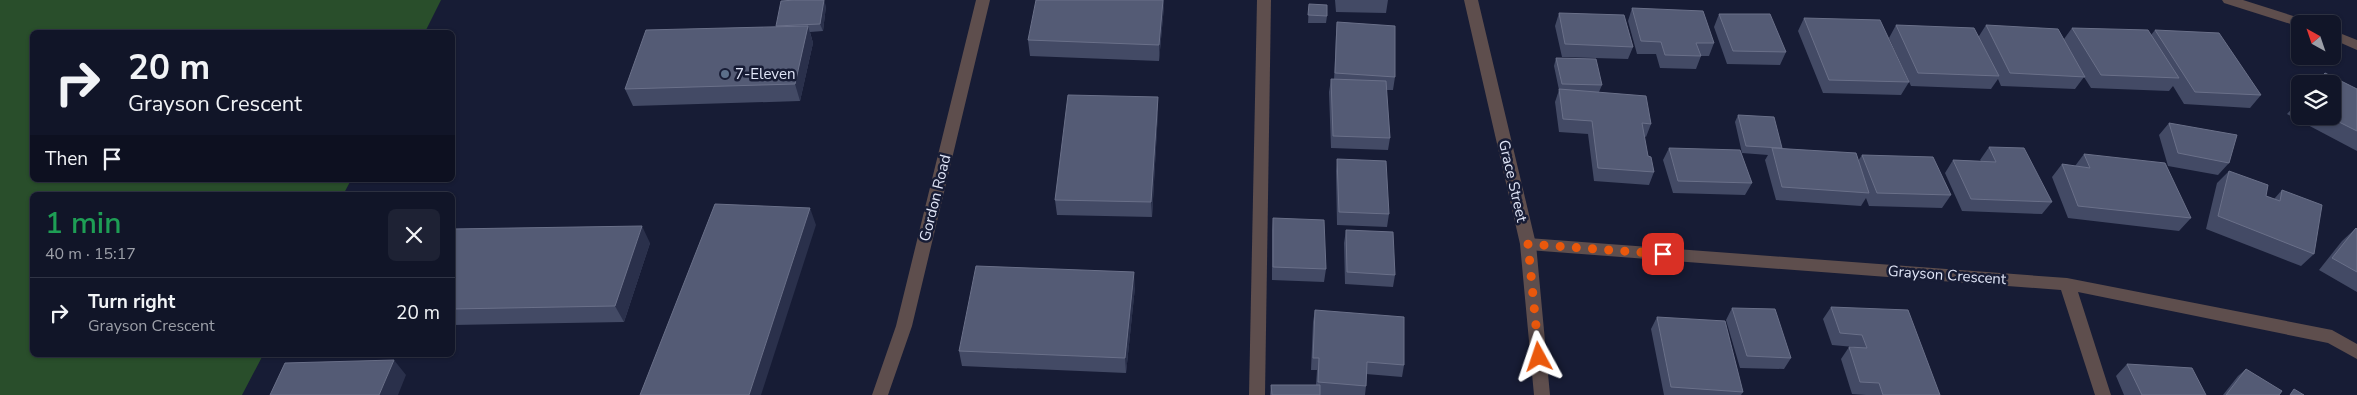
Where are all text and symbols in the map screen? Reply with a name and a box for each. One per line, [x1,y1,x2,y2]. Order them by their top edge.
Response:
north arrow [2291,15,2341,65]
map controls [2291,15,2341,125]
text: 20 m [128,44,210,91]
icon: right [45,50,110,115]
place label: 7-Eleven [735,64,795,84]
marker: 7-Eleven [719,68,731,80]
button: layers [2291,75,2341,125]
text: Grayson Crescent [128,89,302,119]
street label: Grace Street [1494,138,1532,225]
icon: arrive [98,145,126,173]
text: Then [45,146,88,172]
street label: Gordon Road [915,152,955,244]
text: 1 min [45,203,121,244]
button: close [388,209,440,261]
pin [1642,233,1684,275]
icon: arrive [1649,240,1677,268]
text: 40 m · 15:17 [45,243,136,265]
street label: Grayson Crescent [1887,261,2008,289]
text: Turn right [88,289,175,315]
icon: right [45,299,73,327]
text: 20 m [396,300,440,326]
text: Grayson Crescent [88,315,215,337]
position arrow [1512,330,1564,382]

